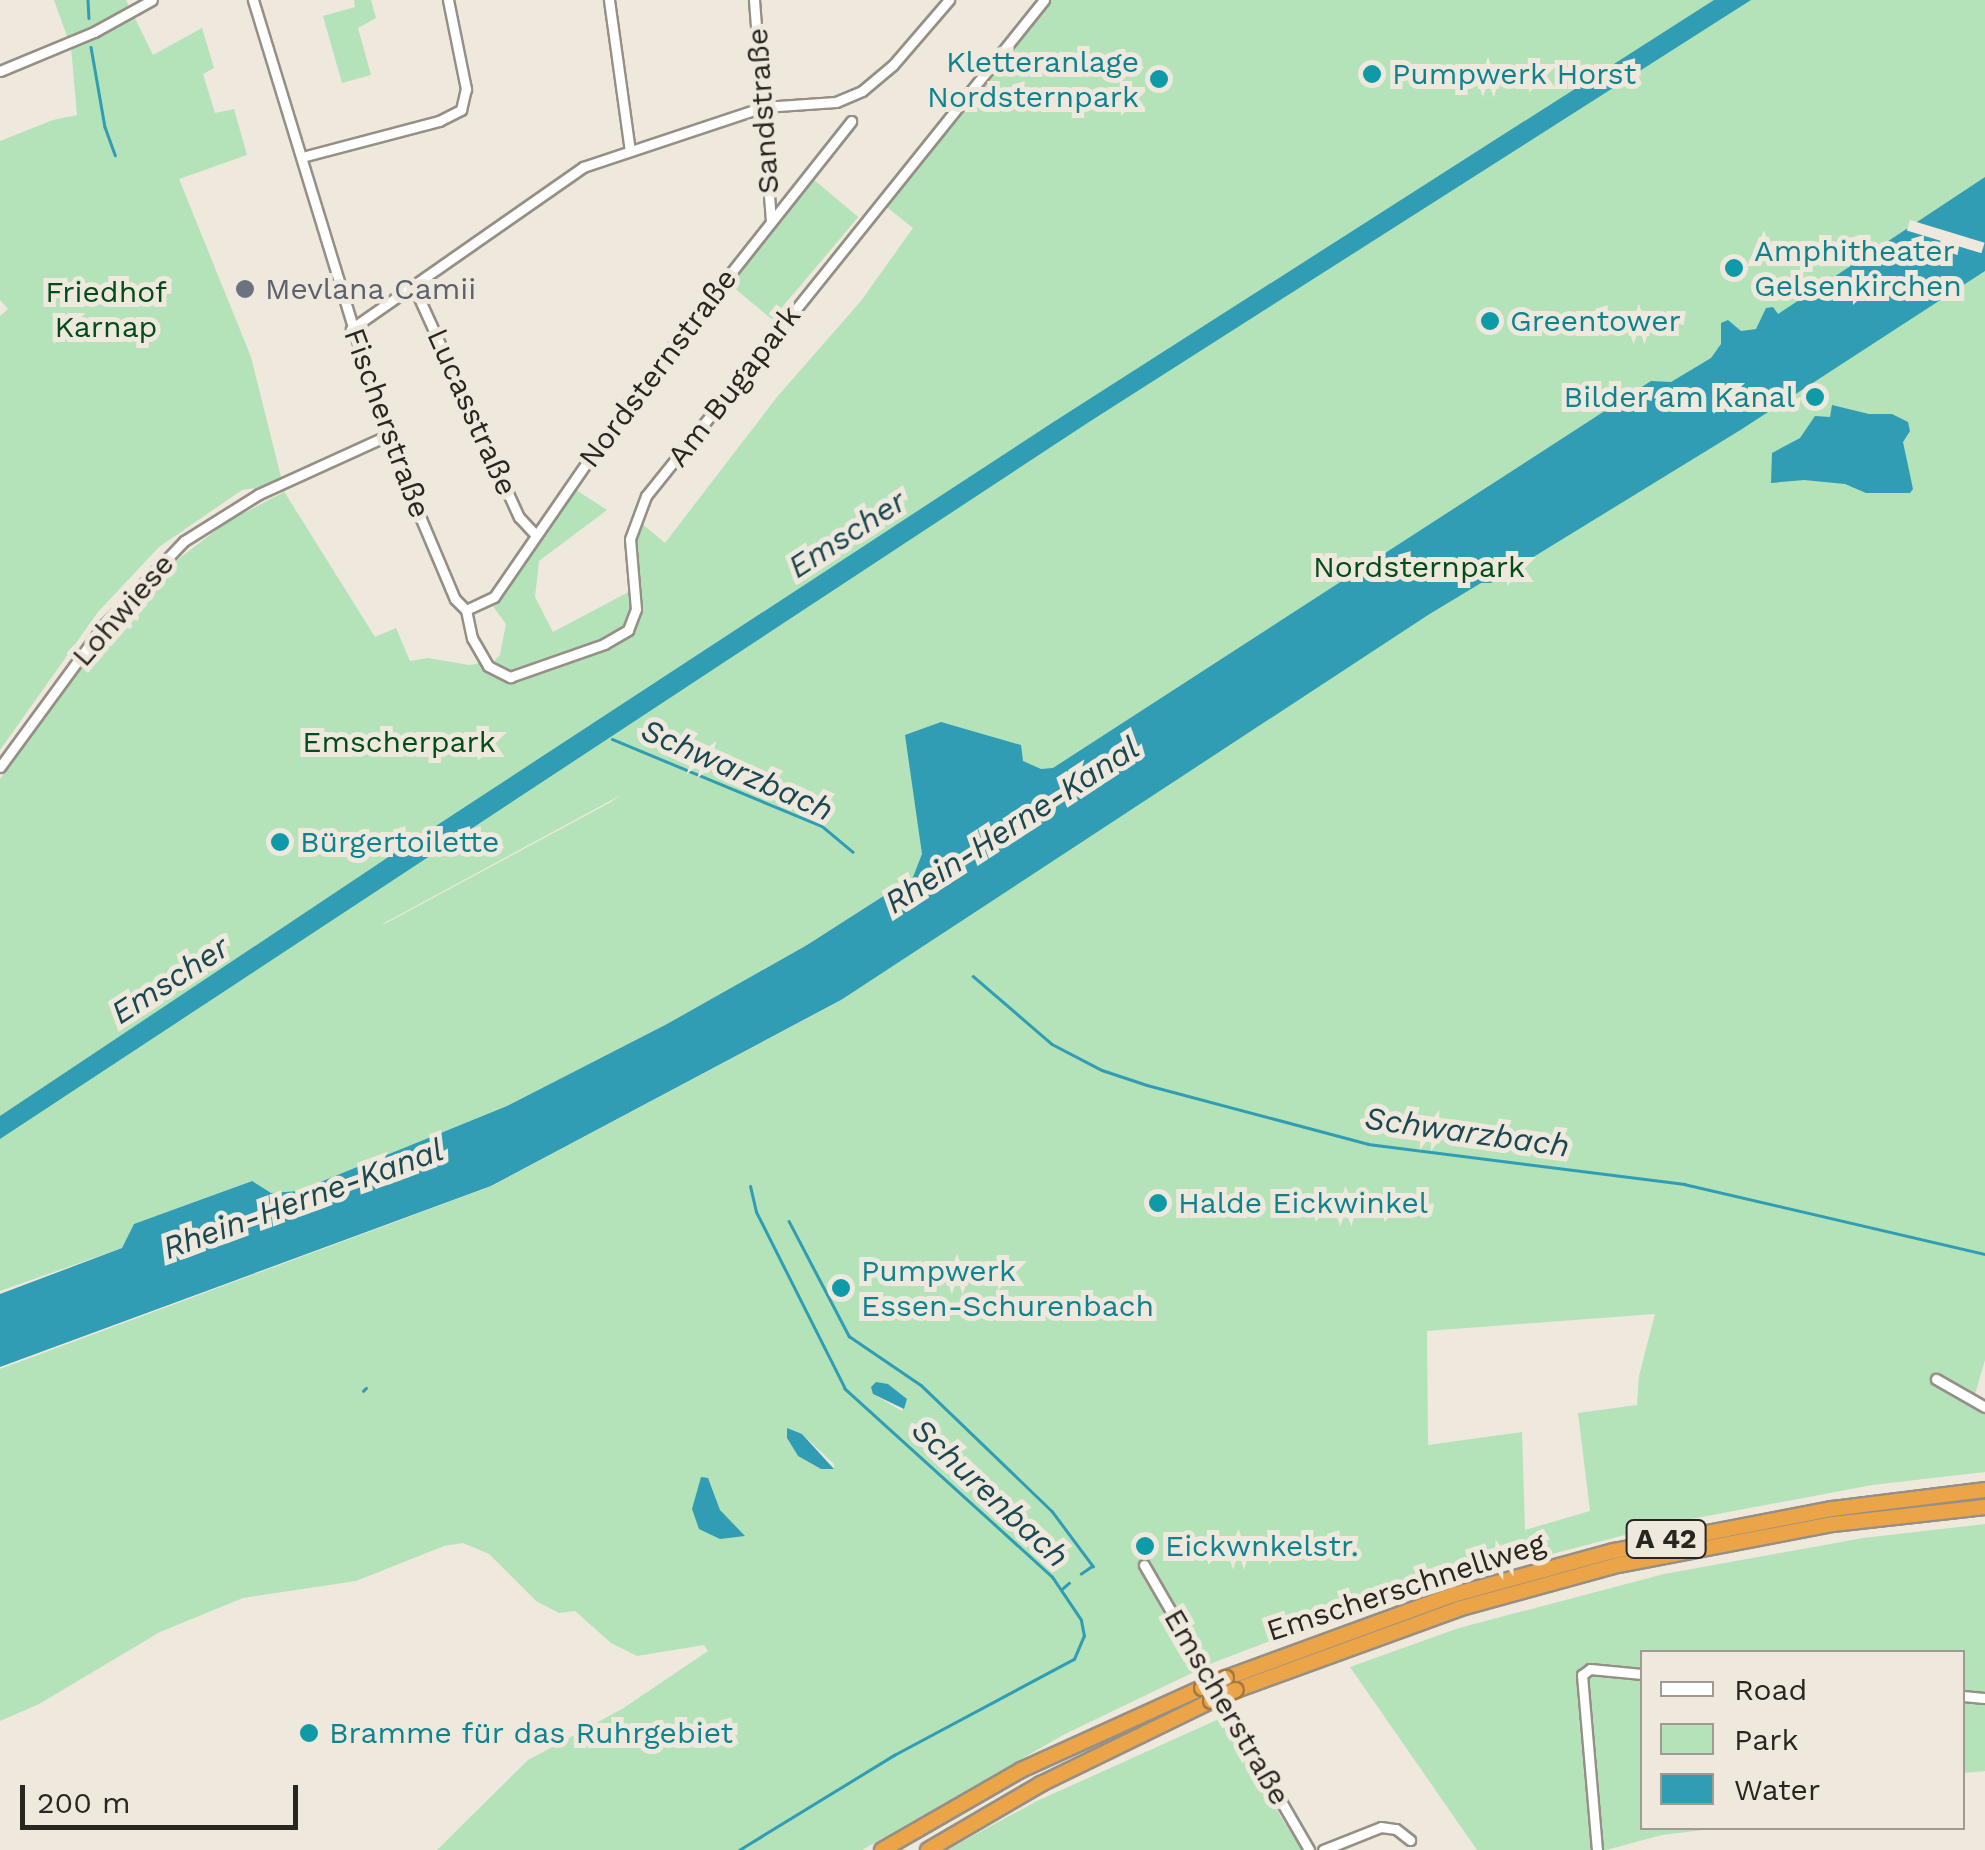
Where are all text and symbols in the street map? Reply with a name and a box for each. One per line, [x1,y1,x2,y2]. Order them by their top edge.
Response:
street label: Sandstraße [739,27,787,195]
place label: Kletteranlage Nordsternpark [927,44,1139,114]
place label: Pumpwerk Horst [1392,56,1637,92]
marker: Pumpwerk Horst [1361,63,1383,85]
marker: Kletteranlage Nordsternpark [1148,68,1170,90]
place label: Amphitheater Gelsenkirchen [1754,233,1962,304]
marker: Amphitheater Gelsenkirchen [1723,257,1745,279]
street label: Nordsternstraße [571,261,745,475]
place label: Mevlana Camii [265,271,477,307]
park label: Friedhof Karnap [45,274,167,344]
marker: Mevlana Camii [234,278,256,300]
street label: Am Bugapark [660,298,808,474]
place label: Greentower [1510,303,1681,339]
marker: Greentower [1479,310,1501,332]
street label: Fischerstraße [336,323,438,523]
street label: Lucasstraße [419,323,525,501]
place label: Bilder am Kanal [1563,379,1795,415]
marker: Bilder am Kanal [1804,386,1826,408]
water label: Emscher [781,482,913,586]
street label: Lohwiese [64,546,182,674]
park label: Nordsternpark [1313,549,1525,585]
water label: Schwarzbach [635,710,839,830]
park label: Emscherpark [302,724,496,760]
water label: Rhein-Herne-Kanal [878,728,1146,922]
place label: Bürgertoilette [300,824,499,860]
marker: Bürgertoilette [269,831,291,853]
water label: Emscher [104,928,236,1032]
water label: Schwarzbach [1362,1099,1572,1165]
water label: Rhein-Herne-Kanal [158,1130,448,1268]
place label: Halde Eickwinkel [1178,1185,1428,1221]
marker: Halde Eickwinkel [1147,1192,1169,1214]
place label: Pumpwerk Essen-Schurenbach [861,1253,1154,1324]
marker: Pumpwerk Essen-Schurenbach [830,1277,852,1299]
water label: Schurenbach [903,1410,1077,1576]
road number: A 42 [1624,1516,1708,1562]
street label: Emscherschnellweg [1262,1525,1550,1649]
place label: Eickwnkelstr. [1165,1528,1359,1564]
marker: Eickwnkelstr. [1134,1535,1156,1557]
street label: Emscherstraße [1156,1602,1298,1812]
legend [1640,1650,1965,1830]
text: Road [1734,1672,1807,1707]
place label: Bramme für das Ruhrgebiet [329,1715,734,1751]
marker: Bramme für das Ruhrgebiet [298,1722,320,1744]
text: Park [1734,1722,1799,1757]
scale bar [25,1765,302,1827]
text: Water [1734,1772,1820,1807]
text: 200 m [37,1785,131,1820]

